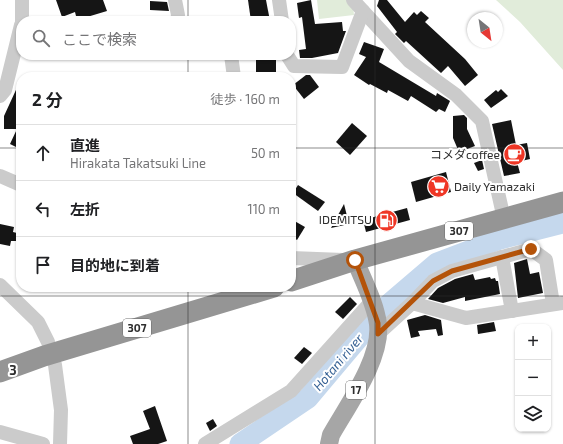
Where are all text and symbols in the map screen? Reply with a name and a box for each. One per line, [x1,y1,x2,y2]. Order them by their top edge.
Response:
north arrow [467,12,503,48]
search box [16,16,296,60]
icon: search [30,27,52,49]
text: ここで検索 [62,30,137,48]
text: 2 分 [32,89,63,109]
text: 徒歩 · 160 m [210,91,280,107]
text: 直進 [70,136,100,154]
icon: ahead [32,142,54,164]
cafe icon: コメダcoffee [502,142,528,168]
text: 50 m [251,145,280,161]
place label: コメダcoffee [430,147,500,161]
text: Hirakata Takatsuki Line [70,155,206,171]
supermarket icon: Daily Yamazaki [425,174,451,200]
place label: Daily Yamazaki [454,179,535,193]
icon: left [32,198,54,220]
text: 左折 [70,200,100,218]
text: 110 m [248,201,280,217]
fuel station icon: IDEMITSU [374,207,400,233]
place label: IDEMITSU [319,212,372,226]
road number: 307 [445,222,473,240]
route end [522,240,540,258]
route start [346,251,364,269]
icon: arrive [32,254,54,276]
text: 目的地に到着 [70,256,160,274]
road number: 307 [123,319,151,337]
map controls [515,324,551,432]
button: + [515,324,551,360]
water label: Hotani river [310,330,367,394]
button: − [515,360,551,396]
text: 3 [9,362,17,378]
road number: 17 [346,381,366,399]
button: layers [515,396,551,432]

